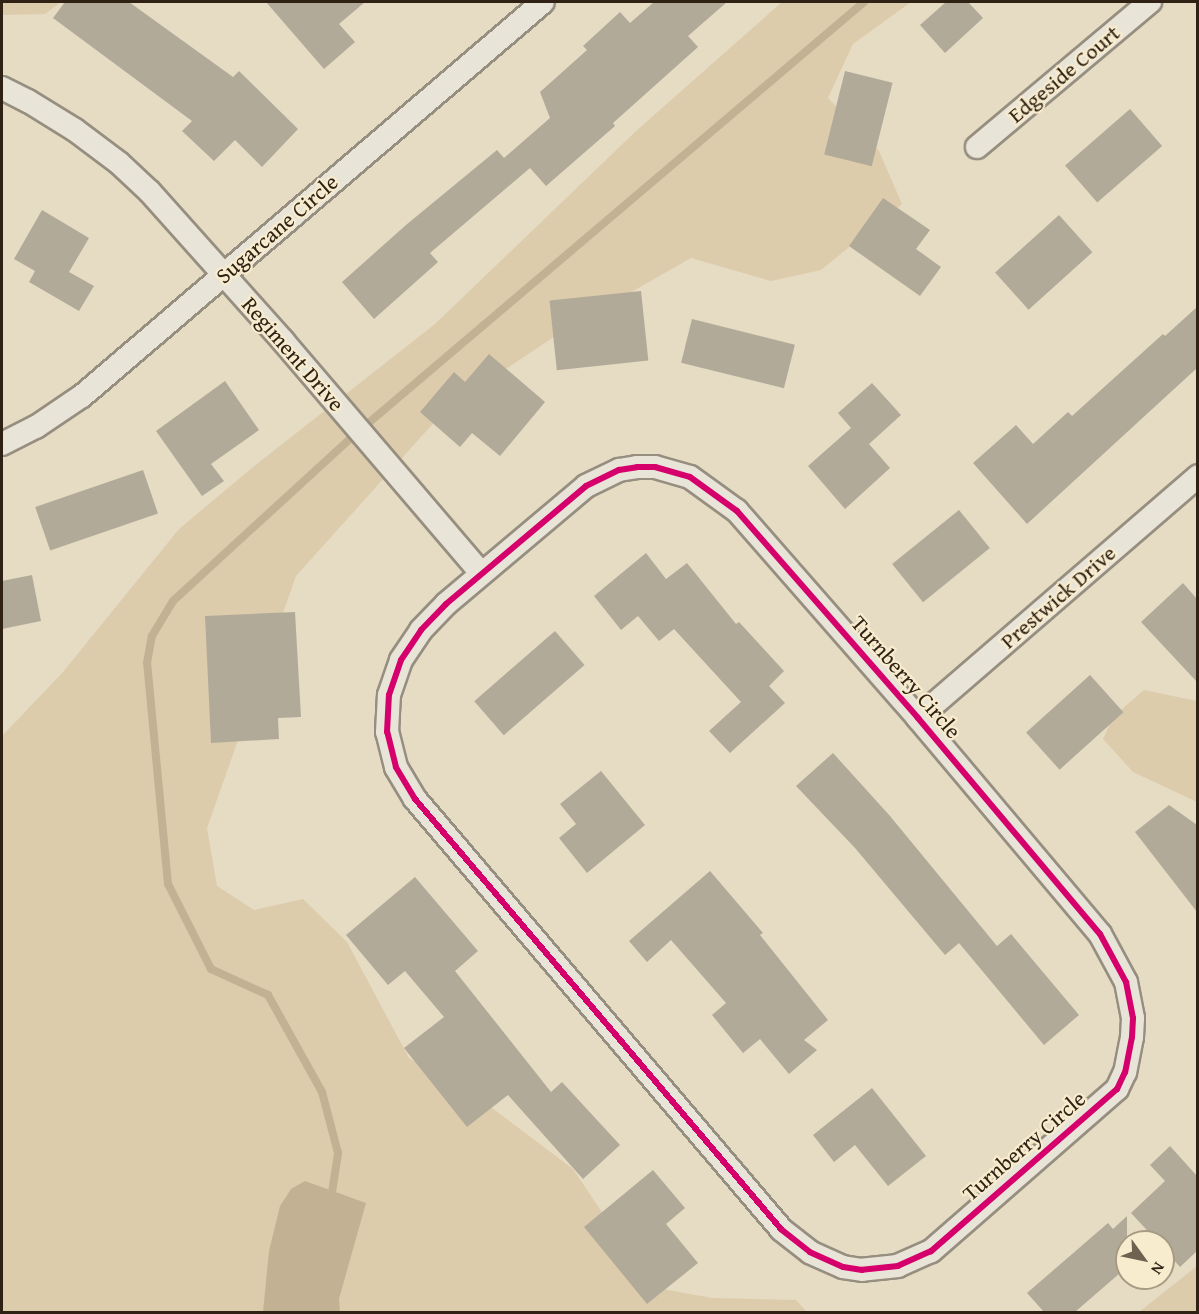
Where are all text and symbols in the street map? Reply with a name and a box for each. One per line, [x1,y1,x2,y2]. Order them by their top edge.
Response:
street label: Edgeside Court [1003,20,1125,128]
street label: Sugarcane Circle [211,169,343,289]
street label: Regiment Drive [236,291,350,417]
street label: Prestwick Drive [995,540,1121,654]
street label: Turnberry Circle [845,610,967,744]
street label: Turnberry Circle [957,1085,1091,1207]
north arrow [1115,1230,1175,1290]
text: N [1145,1258,1171,1280]

